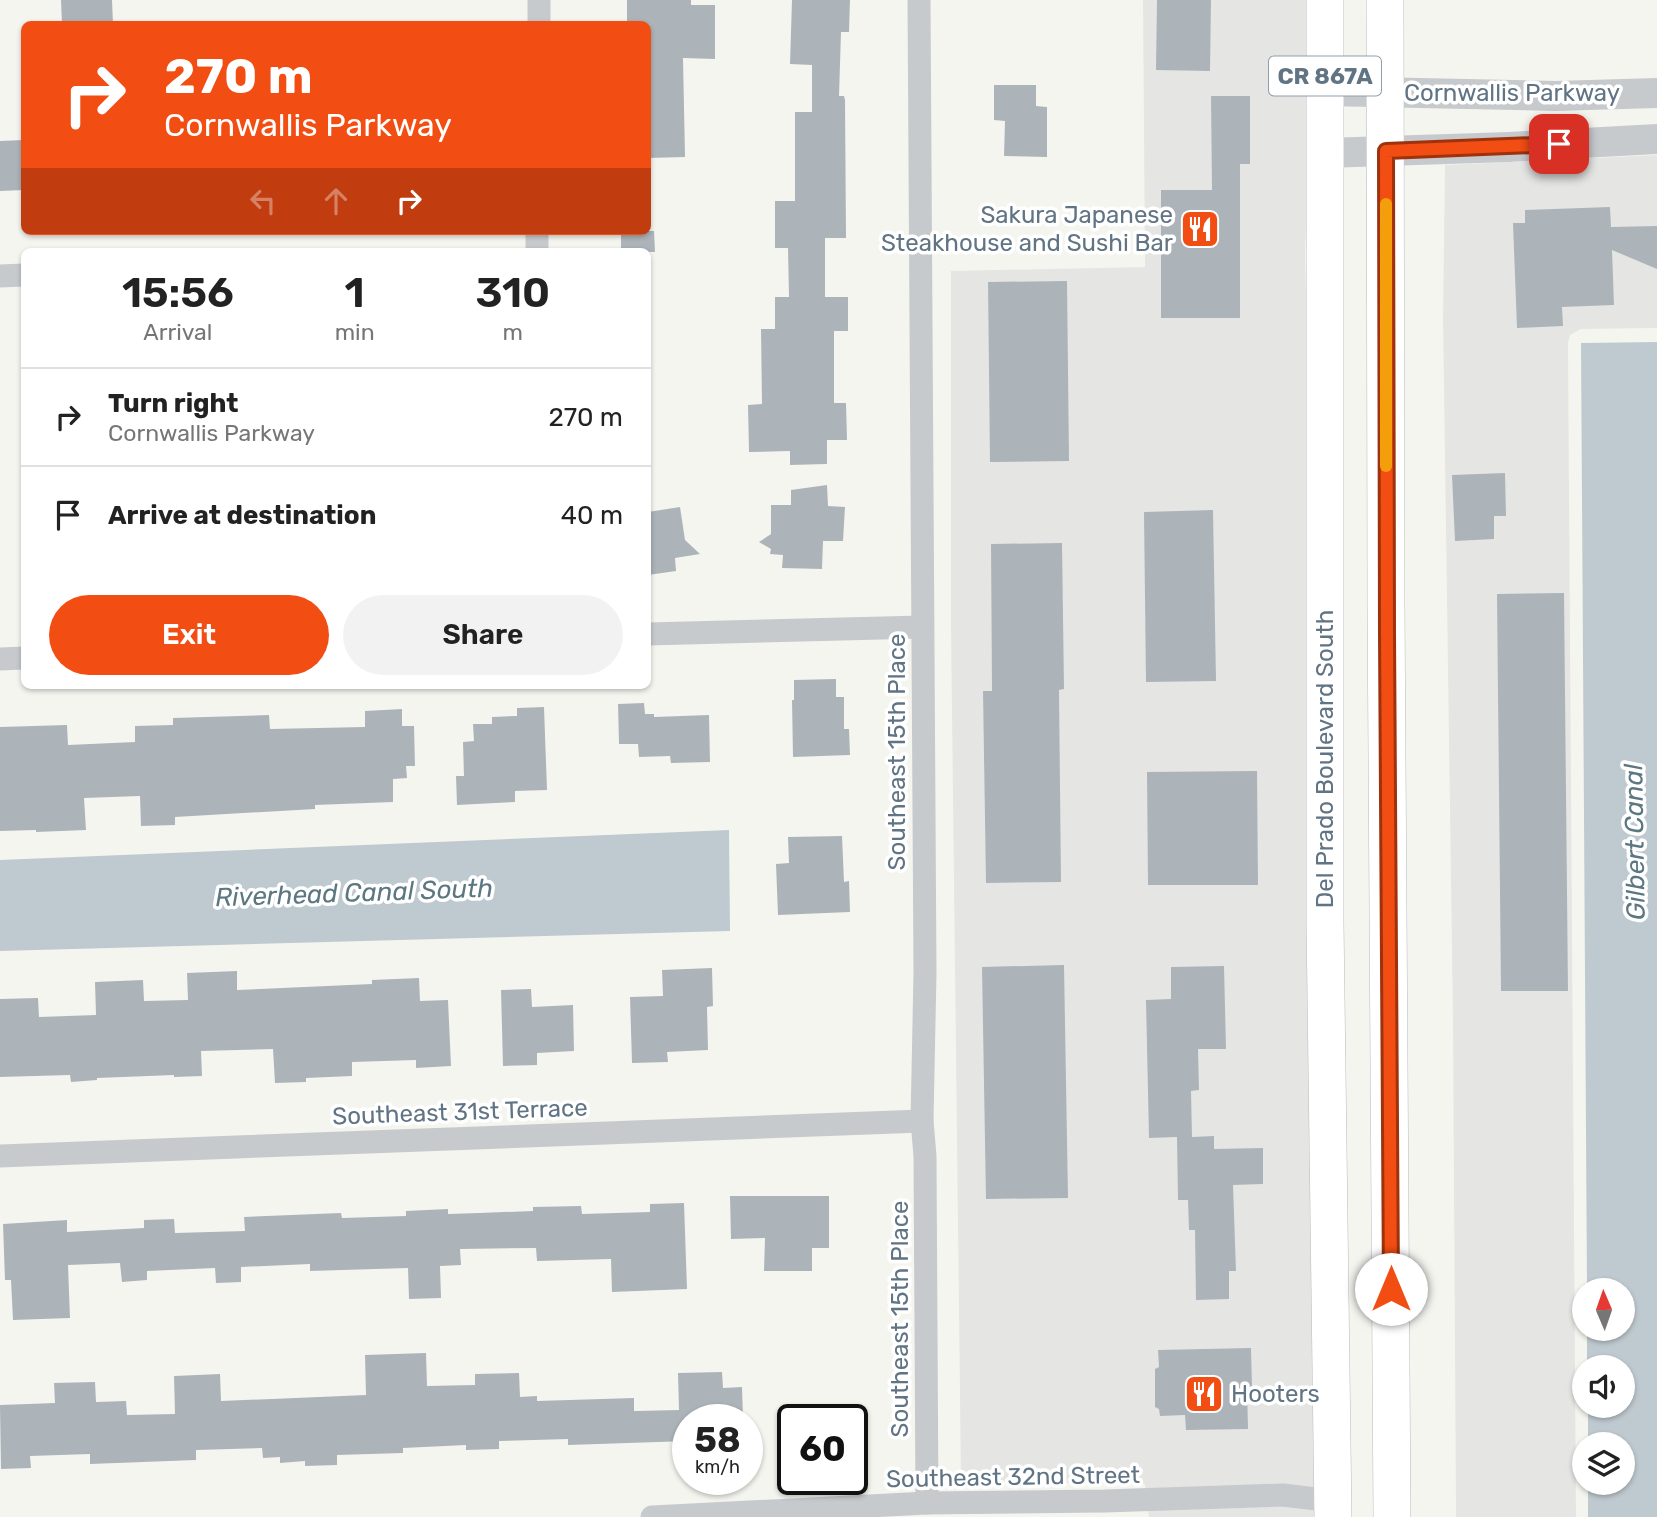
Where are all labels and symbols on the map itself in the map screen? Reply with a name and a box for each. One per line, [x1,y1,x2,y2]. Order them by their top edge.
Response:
road number: CR 867A [1269,57,1381,96]
street label: Cornwallis Parkway [1404,79,1620,107]
pin [1529,114,1589,174]
place label: Sakura Japanese Steakhouse and Sushi Bar [881,201,1173,257]
restaurant icon: Sakura Japanese Steakhouse and Sushi Bar [1179,208,1221,250]
street label: Del Prado Boulevard South [1311,610,1339,908]
street label: Southeast 15th Place [883,634,911,870]
water label: Gilbert Canal [1618,763,1652,921]
water label: Riverhead Canal South [215,873,493,913]
street label: Southeast 31st Terrace [332,1094,588,1130]
street label: Southeast 15th Place [886,1201,914,1437]
position arrow [1354,1252,1428,1326]
north arrow [1572,1278,1634,1340]
restaurant icon: Hooters [1183,1373,1225,1415]
place label: Hooters [1231,1380,1320,1408]
speed limit sign: 60 [777,1404,868,1495]
street label: Southeast 32nd Street [886,1461,1140,1493]

